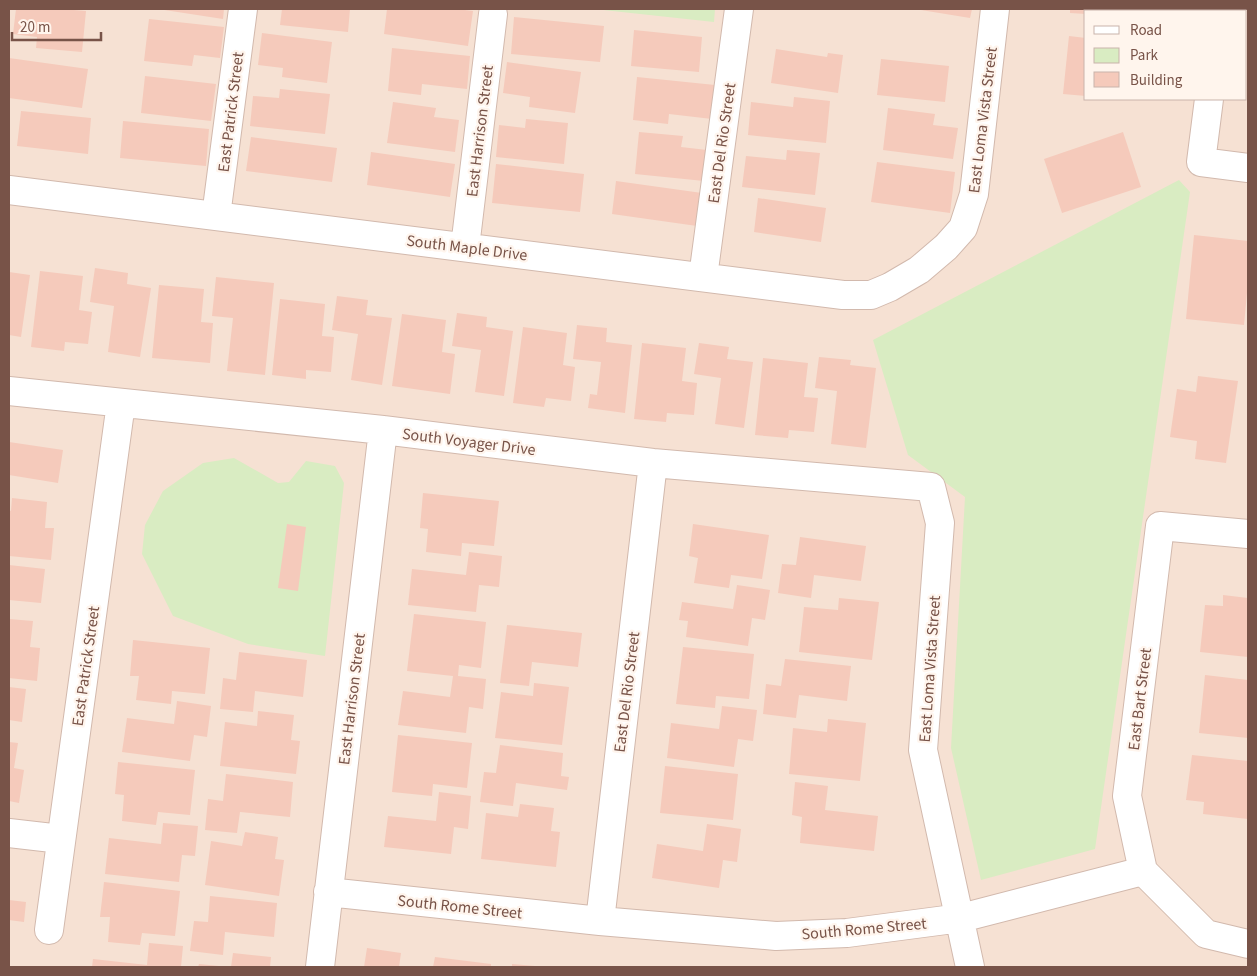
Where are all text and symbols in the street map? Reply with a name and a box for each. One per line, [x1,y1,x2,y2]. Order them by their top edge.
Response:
scale bar [12,10,101,42]
legend [1084,10,1247,100]
text: 20 m [20,17,50,38]
text: Road [1130,20,1162,41]
street label: East Loma Vista Street [963,45,1003,195]
text: Park [1130,45,1159,66]
street label: East Patrick Street [213,50,249,174]
street label: East Harrison Street [461,63,499,198]
text: Building [1130,70,1183,91]
street label: East Del Rio Street [703,81,741,205]
street label: South Maple Drive [405,230,529,266]
street label: South Voyager Drive [401,423,537,461]
street label: East Loma Vista Street [914,594,946,743]
street label: East Patrick Street [67,604,105,728]
street label: East Del Rio Street [609,630,645,754]
street label: East Harrison Street [333,631,371,766]
street label: East Bart Street [1123,646,1157,752]
street label: South Rome Street [396,890,524,925]
street label: South Rome Street [801,913,928,945]

